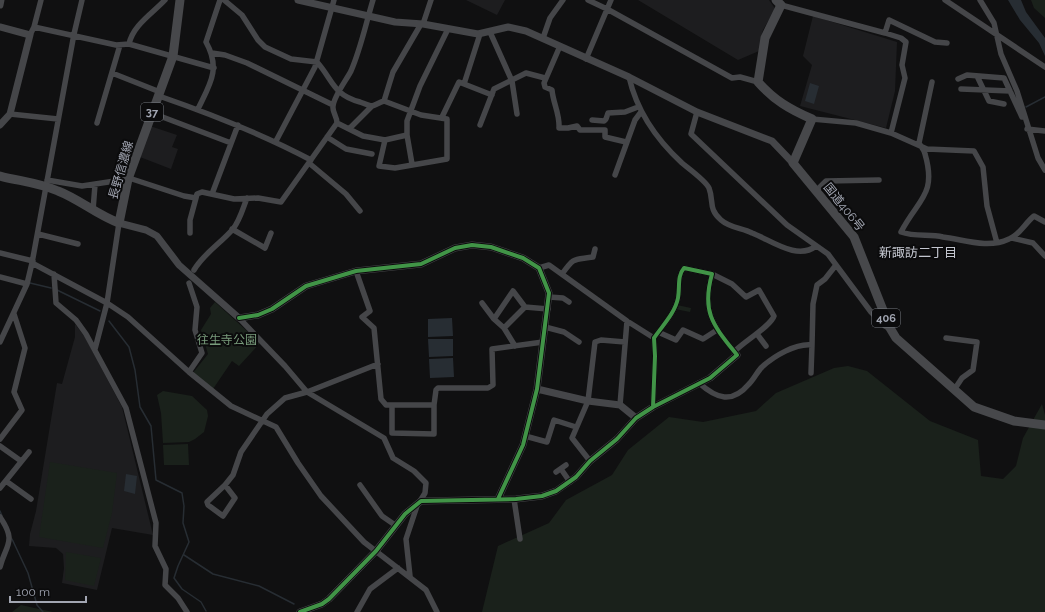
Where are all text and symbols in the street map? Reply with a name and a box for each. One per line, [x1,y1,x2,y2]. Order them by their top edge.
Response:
road number: 37 [141,103,163,121]
street label: 長野信濃線 [106,139,136,201]
street label: 国道406号 [821,180,867,234]
district label: 新諏訪二丁目 [879,245,957,260]
road number: 406 [872,309,900,327]
park label: 往生寺公園 [197,333,257,347]
scale bar [10,578,86,604]
text: 100 m [16,585,50,599]

